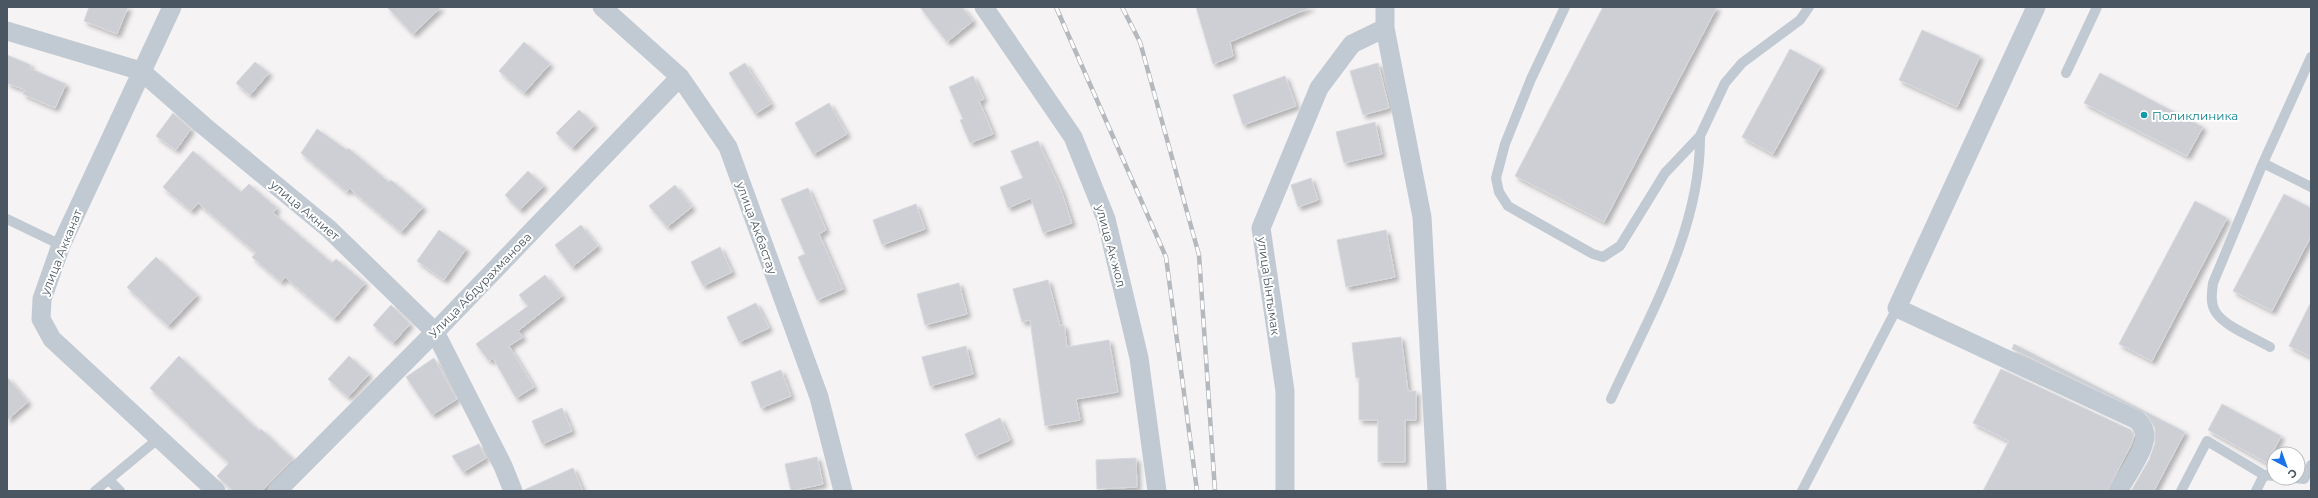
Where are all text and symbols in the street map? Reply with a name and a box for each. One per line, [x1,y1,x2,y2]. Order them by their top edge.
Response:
place label: Поликлиника [2152,108,2238,123]
marker: Поликлиника [2139,110,2149,120]
street label: улица Акниет [267,176,343,243]
street label: улица Акбастау [733,179,781,277]
street label: улица Ак жол [1093,202,1129,289]
street label: улица Акканат [37,207,85,298]
street label: Улица Абдурахманова [426,229,534,341]
street label: улица Ынтымак [1255,235,1283,336]
north arrow [2266,446,2306,486]
text: С [2285,466,2300,481]

